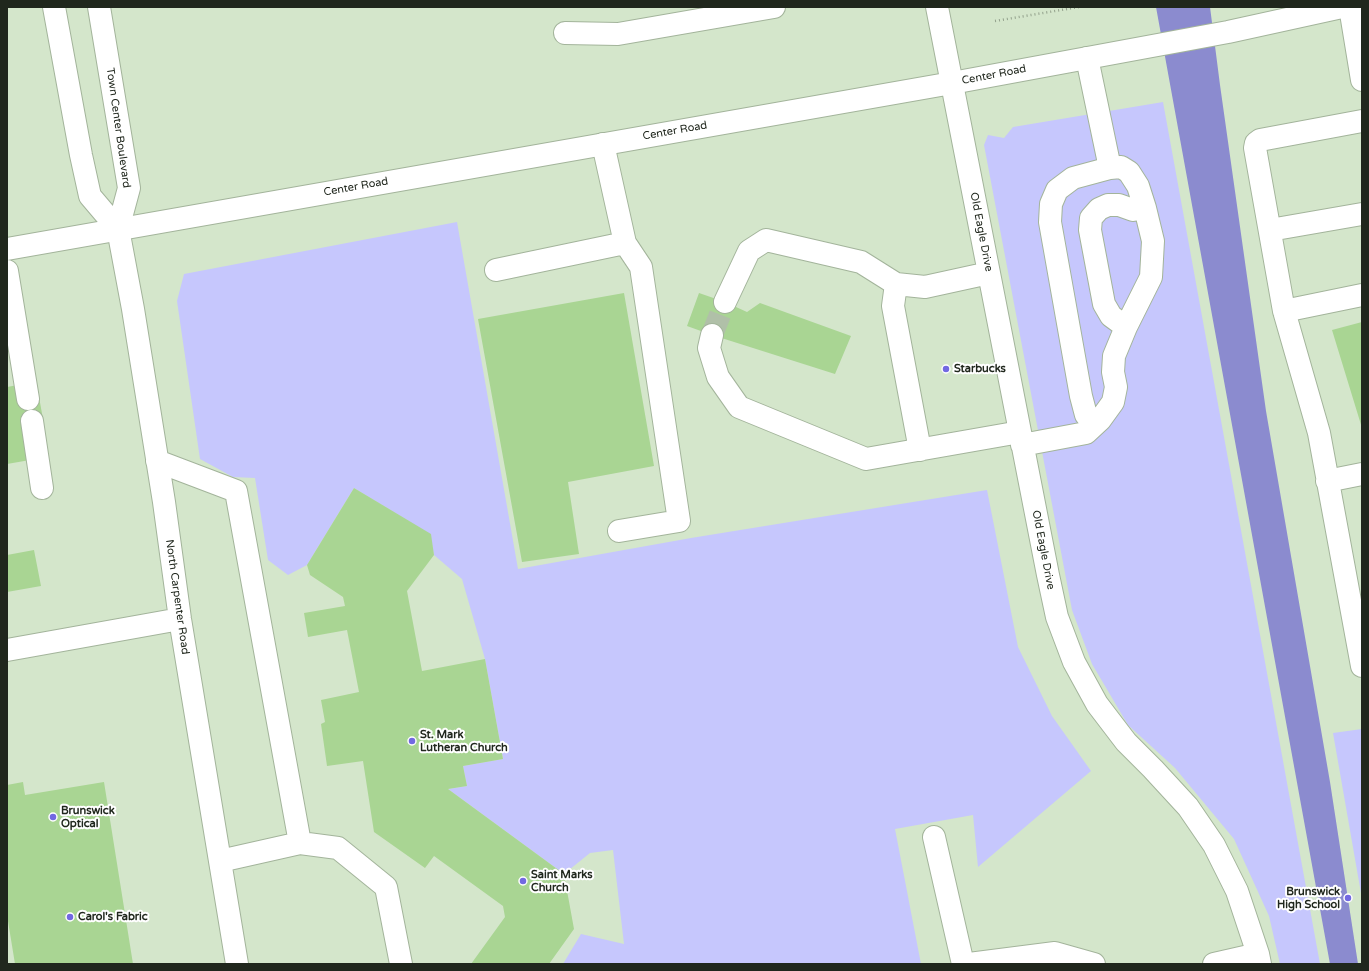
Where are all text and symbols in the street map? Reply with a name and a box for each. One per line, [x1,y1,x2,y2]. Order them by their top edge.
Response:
street label: Center Road [961,62,1027,88]
street label: Town Center Boulevard [103,67,133,189]
street label: Center Road [642,119,708,143]
street label: Center Road [323,175,389,199]
street label: Old Eagle Drive [967,191,995,273]
place label: Starbucks [954,362,1006,376]
marker: Starbucks [941,364,951,374]
street label: Old Eagle Drive [1029,509,1057,591]
street label: North Carpenter Road [162,539,192,655]
place label: St. Mark Lutheran Church [420,728,508,754]
marker: St. Mark Lutheran Church [407,736,417,746]
place label: Brunswick Optical [61,804,115,830]
marker: Brunswick Optical [48,812,58,822]
place label: Saint Marks Church [531,868,593,894]
marker: Saint Marks Church [518,876,528,886]
place label: Brunswick High School [1277,885,1340,911]
marker: Brunswick High School [1343,893,1353,903]
place label: Carol's Fabric [78,910,148,924]
marker: Carol's Fabric [65,912,75,922]

